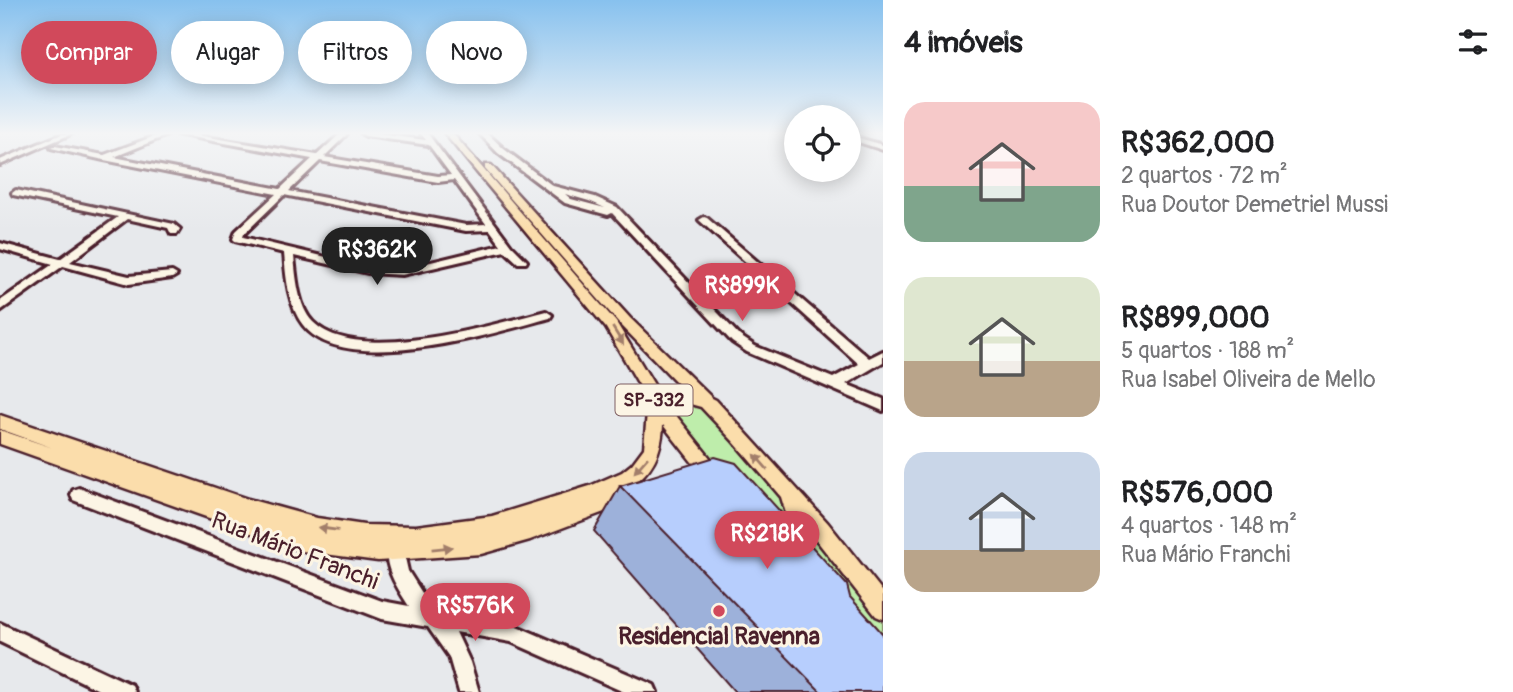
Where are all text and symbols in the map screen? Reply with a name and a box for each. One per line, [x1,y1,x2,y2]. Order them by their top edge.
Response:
chip: Comprar [21,21,157,84]
chip: Alugar [171,21,284,84]
chip: Filtros [298,21,412,84]
chip: Novo [426,21,527,84]
icon: filters [1454,23,1492,61]
text: 4 imóveis [904,24,1023,61]
map controls [784,105,861,182]
button: locate [784,105,861,182]
text: R$362,000 [1121,124,1275,161]
icon: home [960,130,1044,214]
text: 2 quartos · 72 m² [1121,161,1288,190]
text: Rua Doutor Demetriel Mussi [1121,190,1388,219]
pin: R$362K [320,228,434,287]
text: R$362K [338,235,416,264]
pin: R$899K [685,264,799,323]
text: R$899K [705,271,779,300]
text: R$899,000 [1121,299,1270,336]
icon: home [960,305,1044,389]
one-way arrow [612,327,625,346]
text: 5 quartos · 188 m² [1121,336,1294,365]
text: Rua Isabel Oliveira de Mello [1121,365,1376,394]
road number: SP-332 [616,384,692,416]
one-way arrow [754,454,770,471]
one-way arrow [633,456,649,474]
text: R$576,000 [1121,474,1273,511]
icon: home [960,480,1044,564]
street label: Rua Mário Franchi [207,506,383,596]
text: 4 quartos · 148 m² [1121,511,1297,540]
pin: R$218K [710,512,824,571]
text: R$218K [730,519,804,548]
one-way arrow [317,523,339,534]
text: Rua Mário Franchi [1121,540,1290,569]
one-way arrow [431,543,453,554]
pin: R$576K [418,584,532,643]
text: R$576K [436,591,514,620]
marker: Residencial Ravenna [711,603,727,619]
place label: Residencial Ravenna [618,622,820,651]

